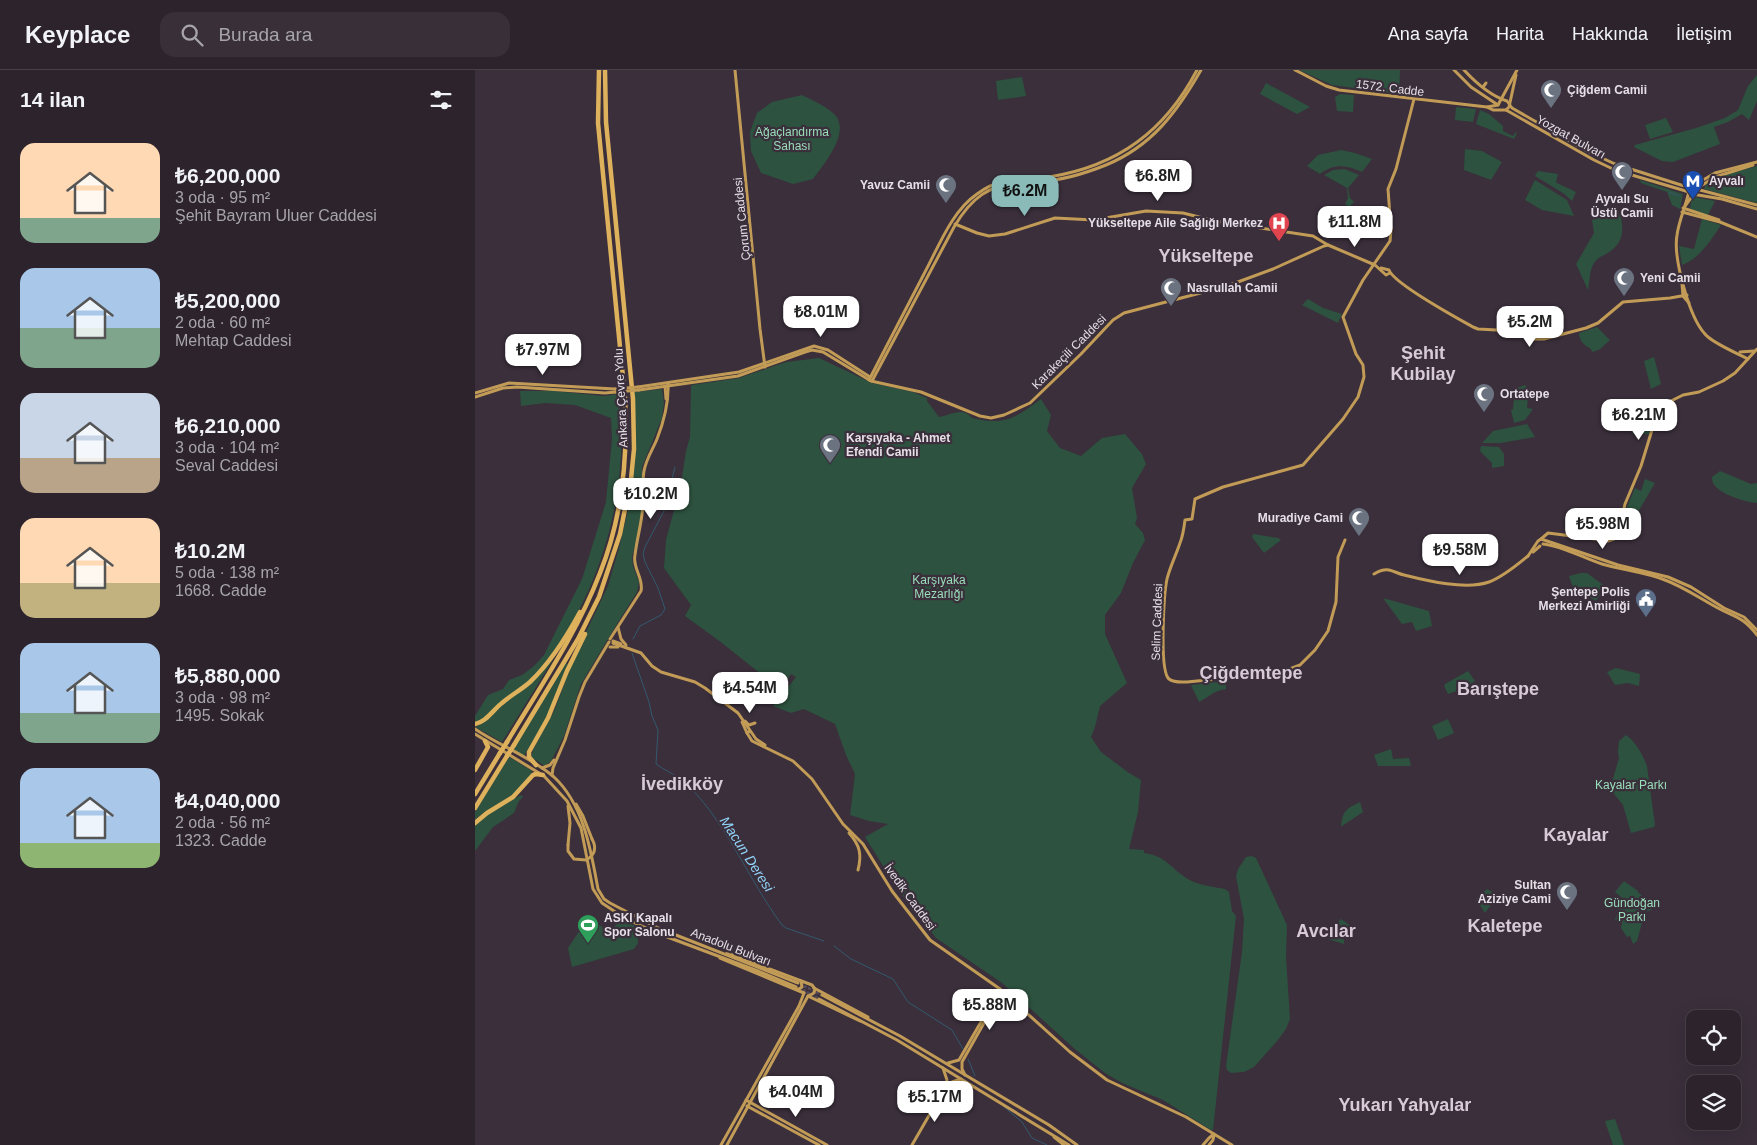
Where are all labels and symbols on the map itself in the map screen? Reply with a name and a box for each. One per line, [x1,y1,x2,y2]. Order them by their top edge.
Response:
street label: 1572. Cadde [1355,77,1425,99]
mosque icon: Çiğdem Camii [1539,78,1563,109]
place label: Çiğdem Camii [1567,83,1647,97]
street label: Yozgat Bulvarı [1534,112,1608,162]
park label: Ağaçlandırma Sahası [755,125,829,153]
pin: ₺6.8M [1123,160,1193,202]
mosque icon: Ayvalı Su Üstü Camii [1610,160,1634,191]
metro station icon: Ayvalı [1681,169,1705,200]
mosque icon: Yavuz Camii [934,173,958,204]
pin: ₺6.2M [990,174,1060,217]
place label: Ayvalı [1709,174,1744,188]
street label: Çorum Caddesi [731,177,753,261]
place label: Yavuz Camii [860,178,930,192]
place label: Ayvalı Su Üstü Camii [1591,192,1653,220]
pin: ₺11.8M [1314,206,1396,248]
hospital icon: Yükseltepe Aile Sağlığı Merkez [1267,211,1291,242]
place label: Yükseltepe Aile Sağlığı Merkez [1088,216,1263,230]
district label: Yükseltepe [1158,246,1254,266]
mosque icon: Yeni Camii [1612,266,1636,297]
place label: Yeni Camii [1640,271,1701,285]
mosque icon: Nasrullah Camii [1159,276,1183,307]
place label: Nasrullah Camii [1187,281,1278,295]
pin: ₺8.01M [780,296,862,338]
pin: ₺5.2M [1495,306,1565,348]
street label: Karakeçili Caddesi [1029,312,1109,392]
pin: ₺7.97M [502,334,584,376]
district label: Şehit Kubilay [1390,343,1456,384]
street label: Ankara Çevre Yolu [611,348,631,448]
mosque icon: Ortatepe [1472,382,1496,413]
place label: Ortatepe [1500,387,1550,401]
pin: ₺6.21M [1598,398,1680,441]
place label: Karşıyaka - Ahmet Efendi Camii [846,431,950,459]
mosque icon: Karşıyaka - Ahmet Efendi Camii [818,433,842,464]
pin: ₺10.2M [610,478,692,520]
mosque icon: Muradiye Cami [1347,506,1371,537]
pin: ₺5.98M [1562,508,1644,550]
place label: Muradiye Cami [1258,511,1343,525]
pin: ₺9.58M [1419,534,1501,576]
park label: Karşıyaka Mezarlığı [912,573,966,601]
street label: Selim Caddesi [1149,583,1165,661]
place label: Şentepe Polis Merkezi Amirliği [1538,585,1630,613]
public building icon: Şentepe Polis Merkezi Amirliği [1634,587,1658,618]
district label: Çiğdemtepe [1199,663,1303,683]
pin: ₺4.54M [709,672,791,714]
district label: Barıştepe [1457,679,1539,699]
district label: İvedikköy [641,774,723,794]
park label: Kayalar Parkı [1595,778,1667,792]
water label: Macun Deresi [717,813,778,895]
district label: Kayalar [1543,825,1609,845]
street label: İvedik Caddesi [881,861,939,933]
place label: Sultan Aziziye Cami [1478,878,1551,906]
mosque icon: Sultan Aziziye Cami [1555,880,1579,911]
park label: Gündoğan Parkı [1604,896,1660,924]
place label: ASKI Kapalı Spor Salonu [604,911,675,939]
sports icon: ASKI Kapalı Spor Salonu [576,913,600,944]
district label: Kaletepe [1467,916,1543,936]
district label: Avcılar [1296,921,1356,941]
street label: Anadolu Bulvarı [689,925,773,969]
pin: ₺5.88M [949,988,1031,1031]
pin: ₺4.04M [755,1076,837,1118]
pin: ₺5.17M [894,1080,976,1123]
district label: Yukarı Yahyalar [1339,1095,1471,1115]

